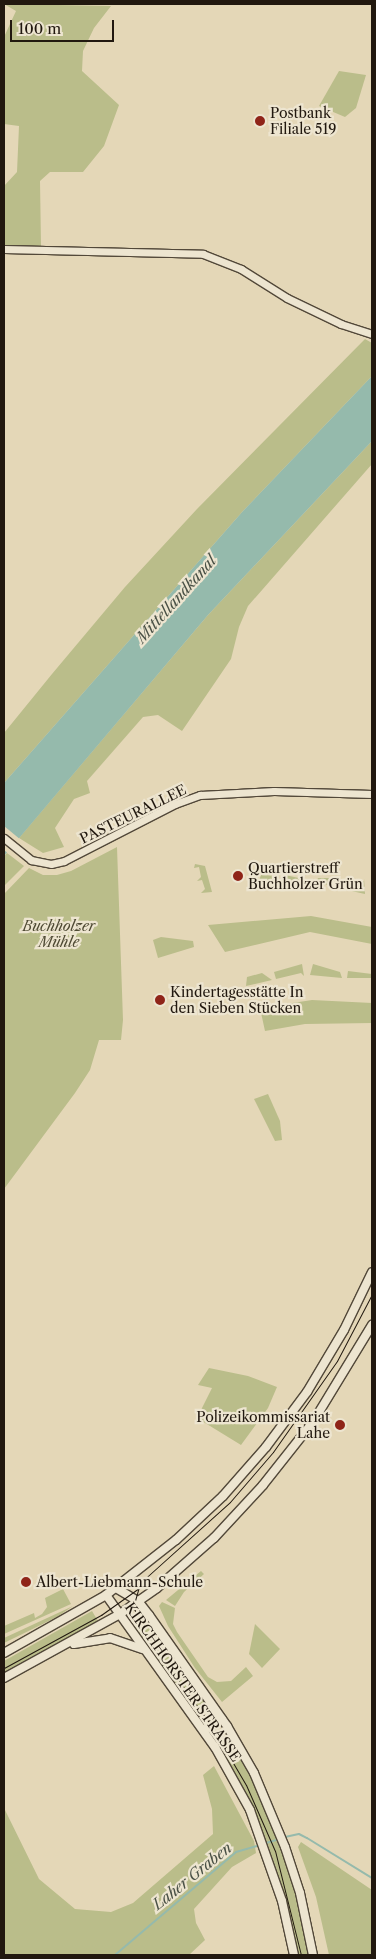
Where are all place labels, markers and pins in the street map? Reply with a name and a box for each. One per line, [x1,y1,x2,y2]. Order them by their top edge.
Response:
place label: Postbank Filiale 519 [270,105,337,138]
marker: Postbank Filiale 519 [254,115,266,127]
place label: Quartierstreff Buchholzer Grün [248,860,363,892]
marker: Quartierstreff Buchholzer Grün [232,870,244,882]
place label: Kindertagesstätte In den Sieben Stücken [170,984,304,1016]
marker: Kindertagesstätte In den Sieben Stücken [154,994,166,1006]
place label: Polizeikommissariat Lahe [196,1409,330,1441]
marker: Polizeikommissariat Lahe [334,1419,346,1431]
place label: Albert-Liebmann-Schule [36,1574,203,1590]
marker: Albert-Liebmann-Schule [20,1576,32,1588]

